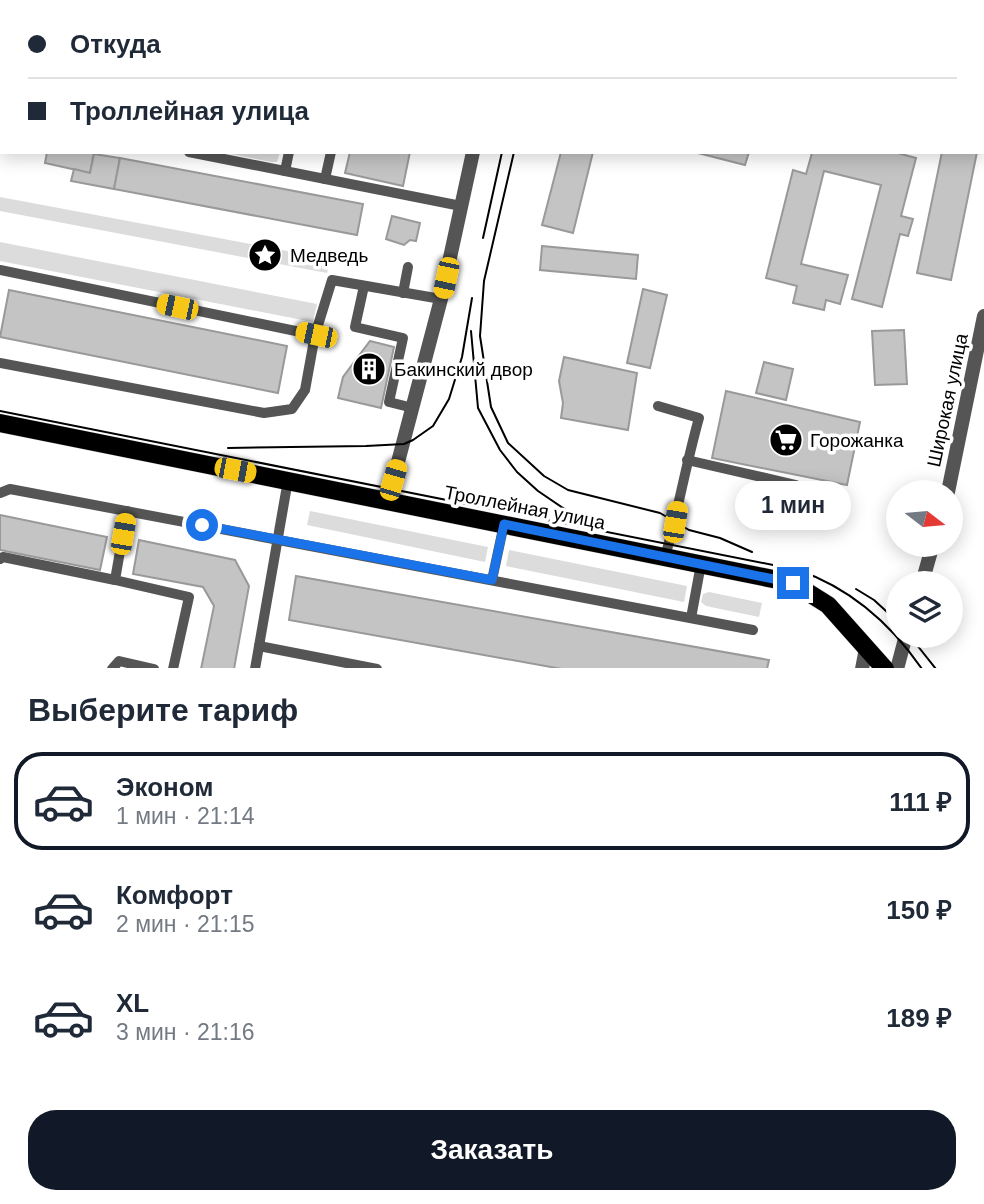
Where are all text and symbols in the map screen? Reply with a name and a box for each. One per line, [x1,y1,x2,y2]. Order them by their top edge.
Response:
text: Откуда [70,29,161,59]
text: Троллейная улица [70,96,309,126]
place icon: Медведь [246,236,284,274]
place label: Медведь [290,245,368,266]
car [432,255,461,301]
car [155,292,200,322]
car [294,320,339,350]
street label: Широкая улица [923,331,972,469]
building icon: Бакинский двор [350,350,388,388]
place label: Бакинский двор [394,359,533,380]
supermarket icon: Горожанка [767,421,805,459]
place label: Горожанка [810,430,904,451]
car [213,456,258,484]
car [378,457,409,503]
north arrow [886,480,962,556]
map controls [886,480,963,648]
street label: Троллейная улица [443,482,608,533]
callout: 1 мин [735,482,851,530]
text: 1 мин [761,492,825,518]
car [662,500,689,544]
route start [186,509,218,541]
car [110,511,137,557]
route end [777,567,809,599]
button: layers [886,571,963,648]
text: Выберите тариф [28,692,298,728]
icon: car [32,770,95,833]
text: Эконом [116,772,214,802]
text: 111 ₽ [889,787,952,817]
text: 1 мин · 21:14 [116,803,255,829]
icon: car [32,878,95,941]
text: Комфорт [116,880,233,910]
text: 150 ₽ [886,895,952,925]
text: 2 мин · 21:15 [116,911,255,937]
icon: car [32,986,95,1049]
text: XL [116,988,149,1018]
text: 189 ₽ [886,1003,952,1033]
text: 3 мин · 21:16 [116,1019,255,1045]
button: Заказать [28,1110,956,1190]

